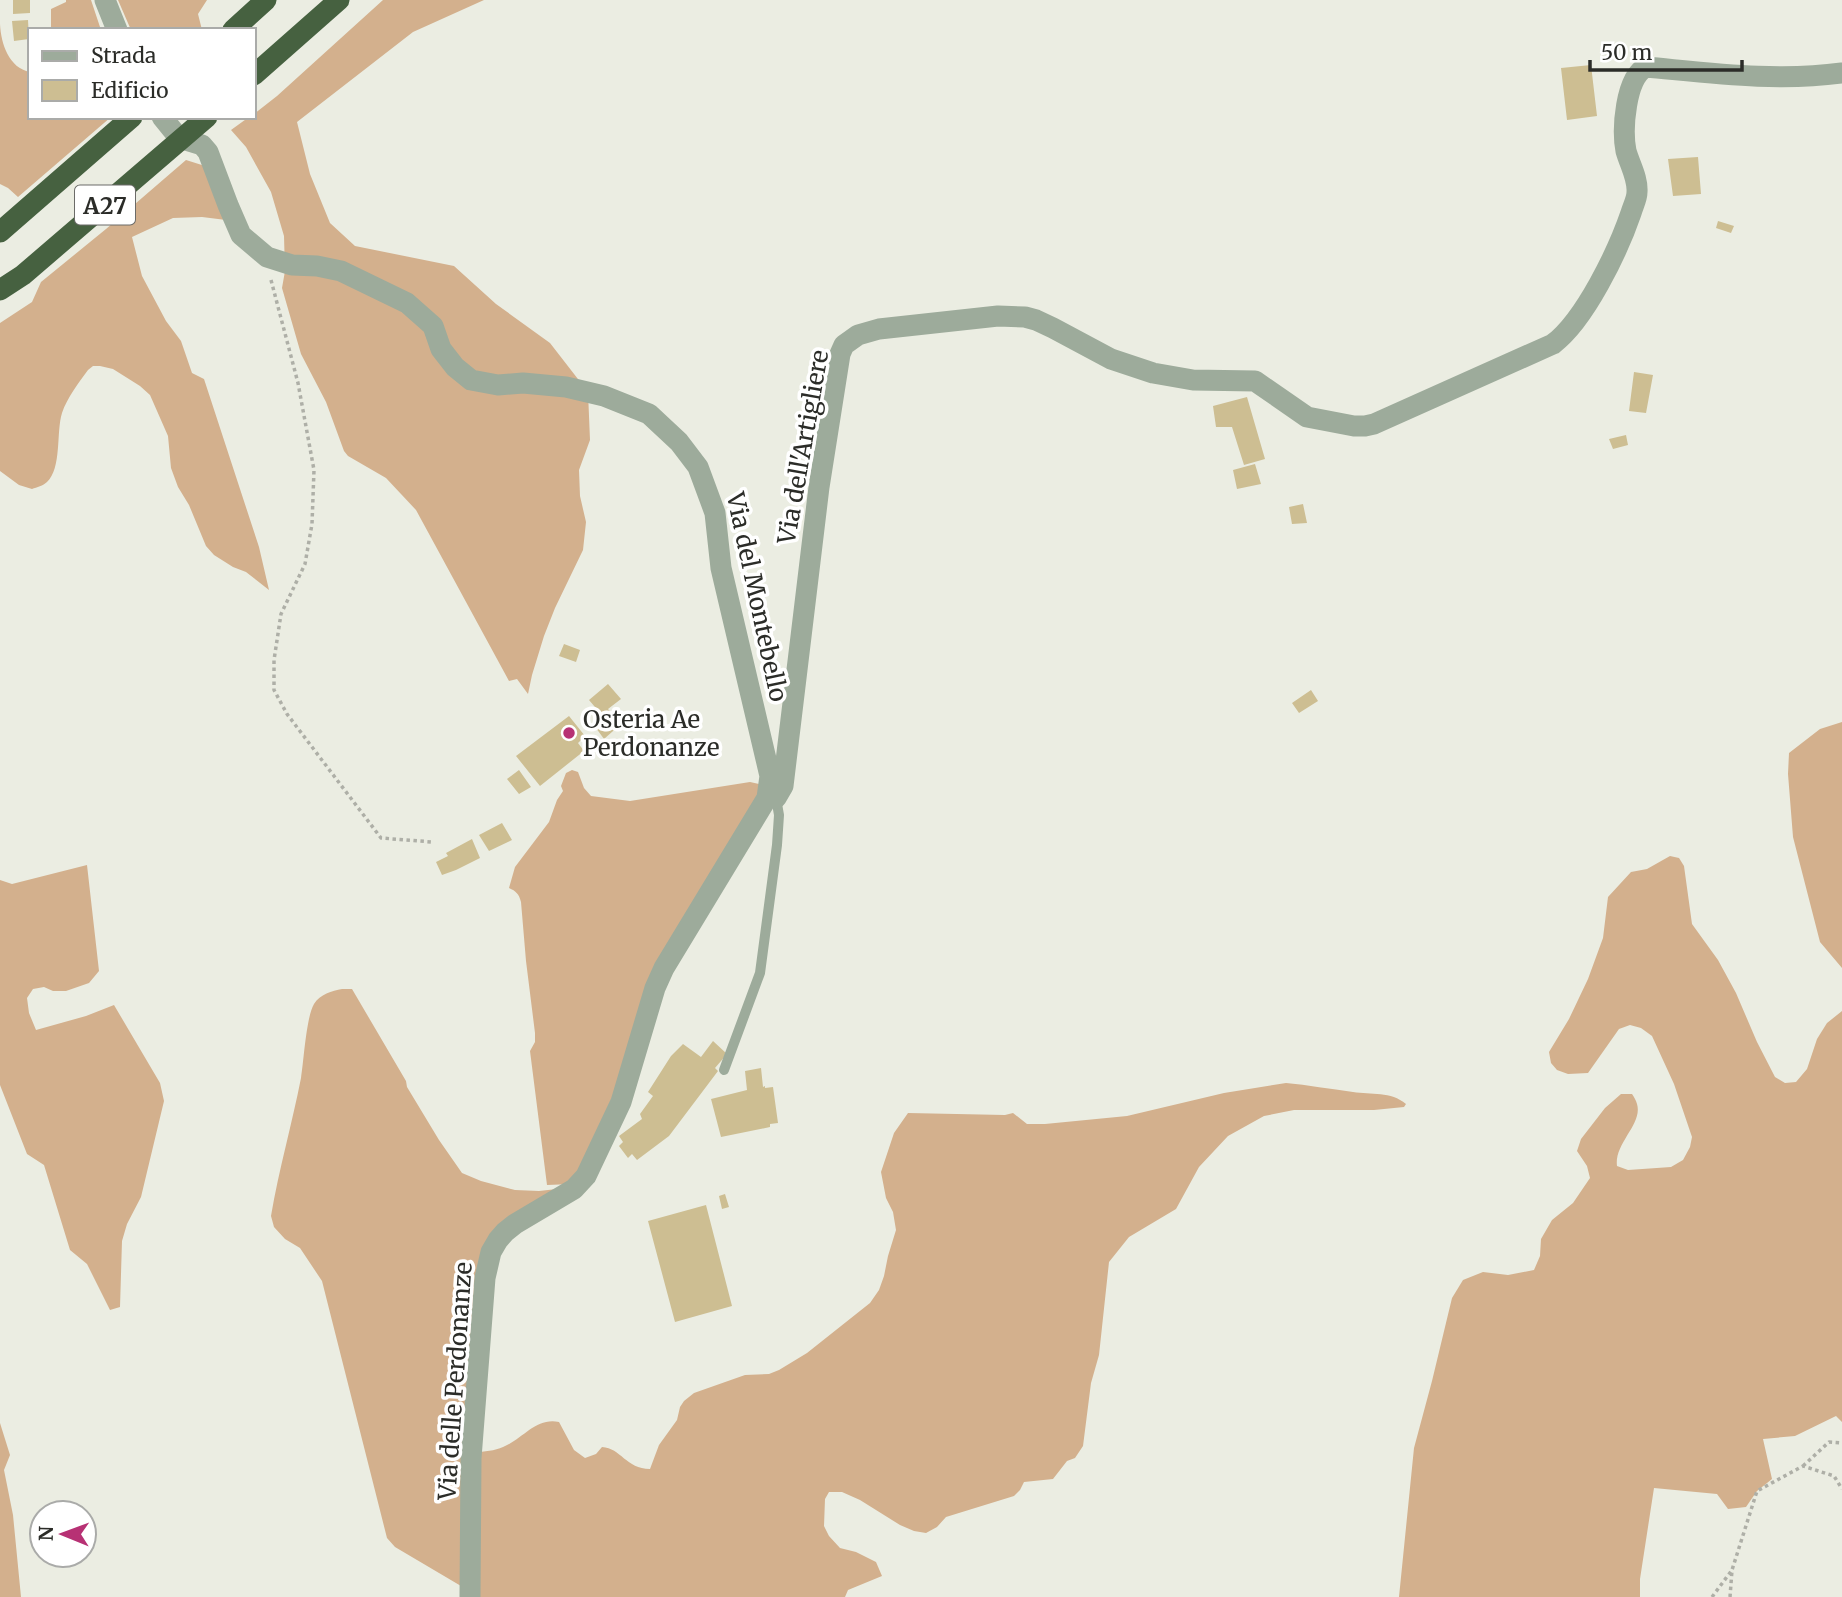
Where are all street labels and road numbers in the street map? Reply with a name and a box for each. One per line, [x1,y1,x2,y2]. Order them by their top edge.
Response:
road number: A27 [75,186,135,224]
street label: Via dell'Artigliere [770,347,835,548]
street label: Via del Montebello [719,489,794,704]
street label: Via delle Perdonanze [431,1261,479,1502]

